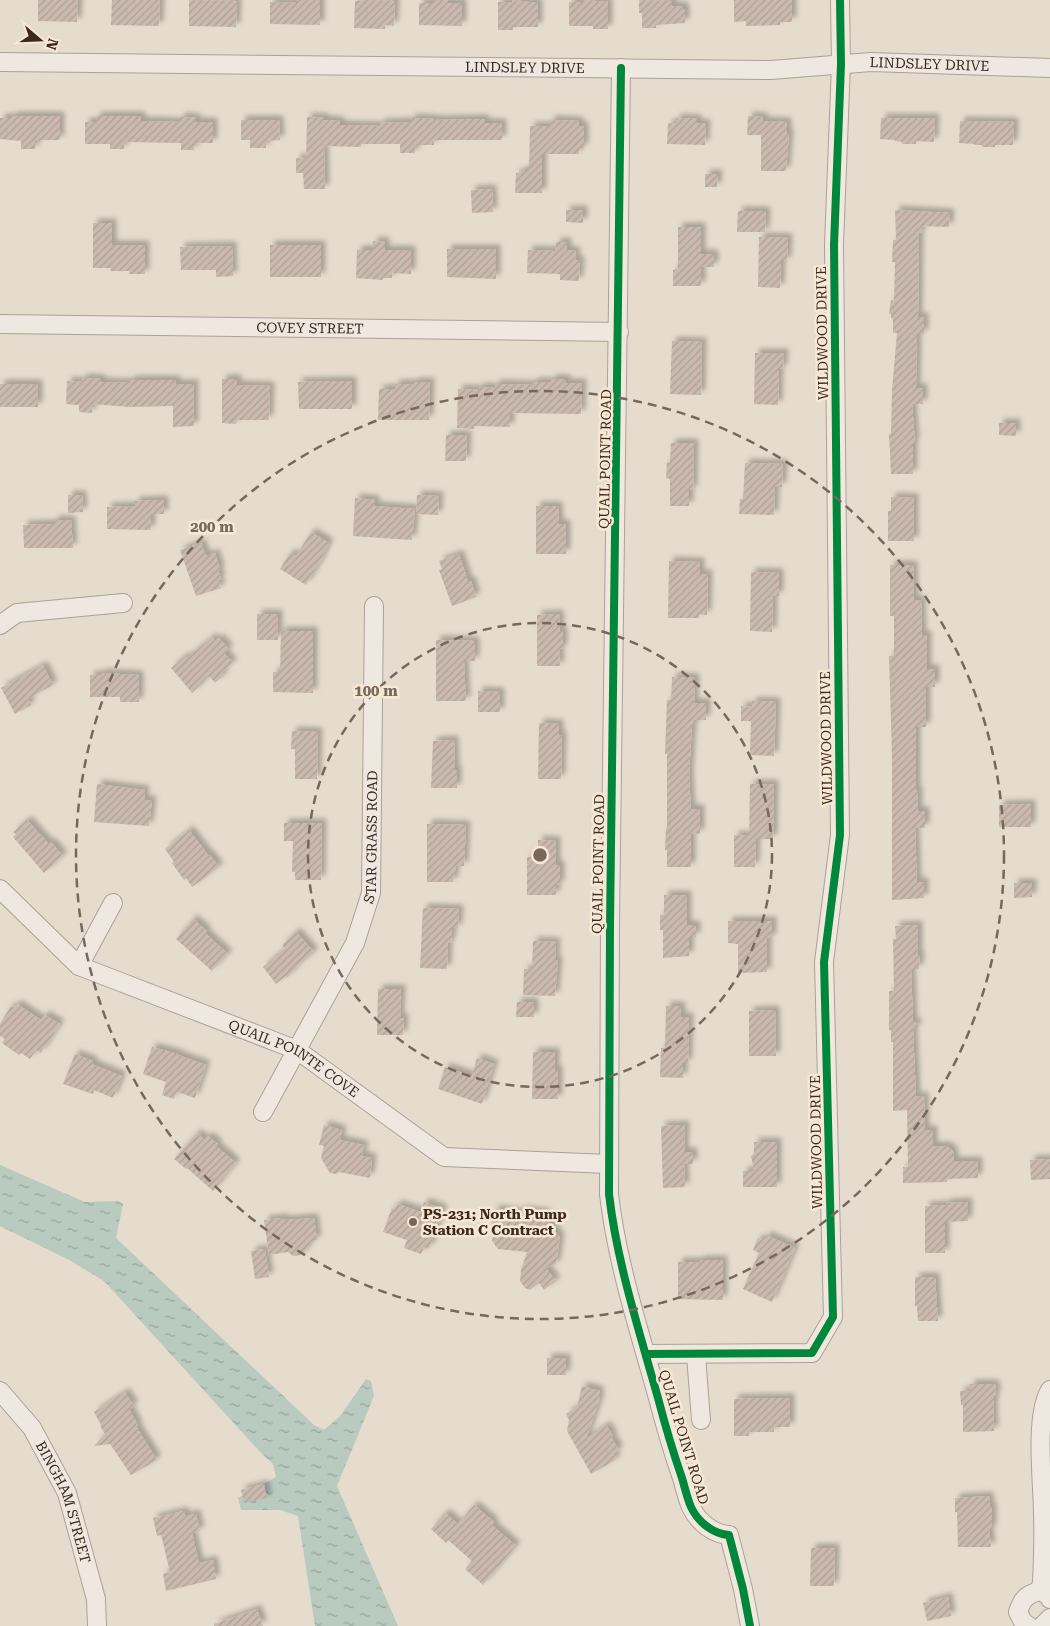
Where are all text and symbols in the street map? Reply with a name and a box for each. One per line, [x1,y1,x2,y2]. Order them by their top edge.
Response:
north arrow [15,15,65,65]
text: N [43,37,62,52]
street label: LINDSLEY DRIVE [869,54,990,74]
street label: LINDSLEY DRIVE [465,59,585,76]
street label: WILDWOOD DRIVE [813,266,831,400]
street label: COVEY STREET [256,319,364,337]
street label: QUAIL POINT ROAD [596,389,614,529]
text: 200 m [190,518,234,536]
street label: WILDWOOD DRIVE [817,671,835,805]
text: 100 m [354,682,398,700]
street label: STAR GRASS ROAD [360,770,380,905]
street label: QUAIL POINT ROAD [589,794,607,934]
centre of rings [531,846,549,864]
street label: QUAIL POINTE COVE [226,1016,362,1101]
street label: WILDWOOD DRIVE [807,1075,825,1209]
place label: PS-231; North Pump Station C Contract [423,1206,567,1238]
marker: PS-231; North Pump Station C Contract [407,1216,419,1228]
street label: QUAIL POINT ROAD [656,1368,712,1506]
street label: BINGHAM STREET [33,1438,94,1565]

